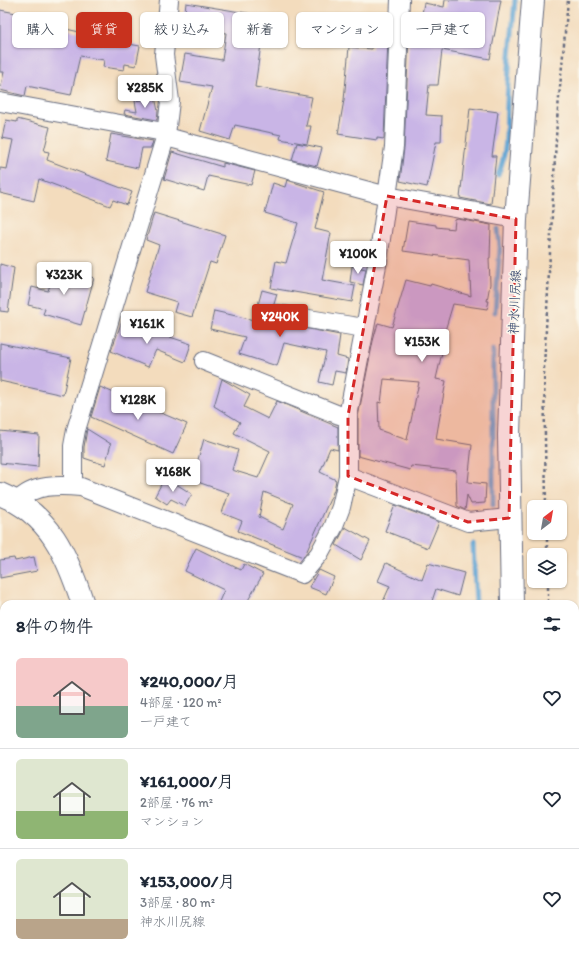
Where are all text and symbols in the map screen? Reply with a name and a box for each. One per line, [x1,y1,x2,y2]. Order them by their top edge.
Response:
chip: 購入 [12,12,68,48]
chip: 賃貸 [76,12,132,48]
chip: 絞り込み [140,12,224,48]
chip: 新着 [232,12,288,48]
chip: マンション [296,12,393,48]
chip: 一戸建て [401,12,485,48]
pin: ¥285K [117,75,173,109]
text: ¥285K [127,80,163,95]
pin: ¥100K [330,241,386,275]
text: ¥100K [339,246,377,261]
pin: ¥323K [36,262,92,296]
text: ¥323K [46,267,82,282]
street label: 神水川尻線 [506,268,523,335]
pin: ¥240K [252,304,308,338]
text: ¥240K [261,309,299,324]
pin: ¥161K [119,311,175,345]
text: ¥161K [130,316,164,331]
pin: ¥153K [394,329,450,363]
text: ¥153K [404,334,440,349]
pin: ¥128K [110,387,166,421]
text: ¥128K [120,392,156,407]
pin: ¥168K [145,459,201,493]
text: ¥168K [155,464,191,479]
north arrow [527,500,567,540]
map controls [527,500,567,588]
button: layers [527,548,567,588]
icon: filters [541,613,563,635]
text: 8件の物件 [16,616,93,636]
text: ¥240,000/月 [140,671,239,691]
icon: home [48,674,96,722]
icon: heart [541,687,563,709]
text: 4部屋 · 120 m² [140,695,222,710]
text: 一戸建て [140,714,192,729]
text: ¥161,000/月 [140,771,234,791]
icon: home [48,775,96,823]
icon: heart [541,788,563,810]
text: 2部屋 · 76 m² [140,795,213,810]
text: マンション [140,814,204,829]
text: ¥153,000/月 [140,871,235,891]
icon: home [48,875,96,923]
icon: heart [541,888,563,910]
text: 3部屋 · 80 m² [140,895,215,910]
text: 神水川尻線 [140,914,205,929]

